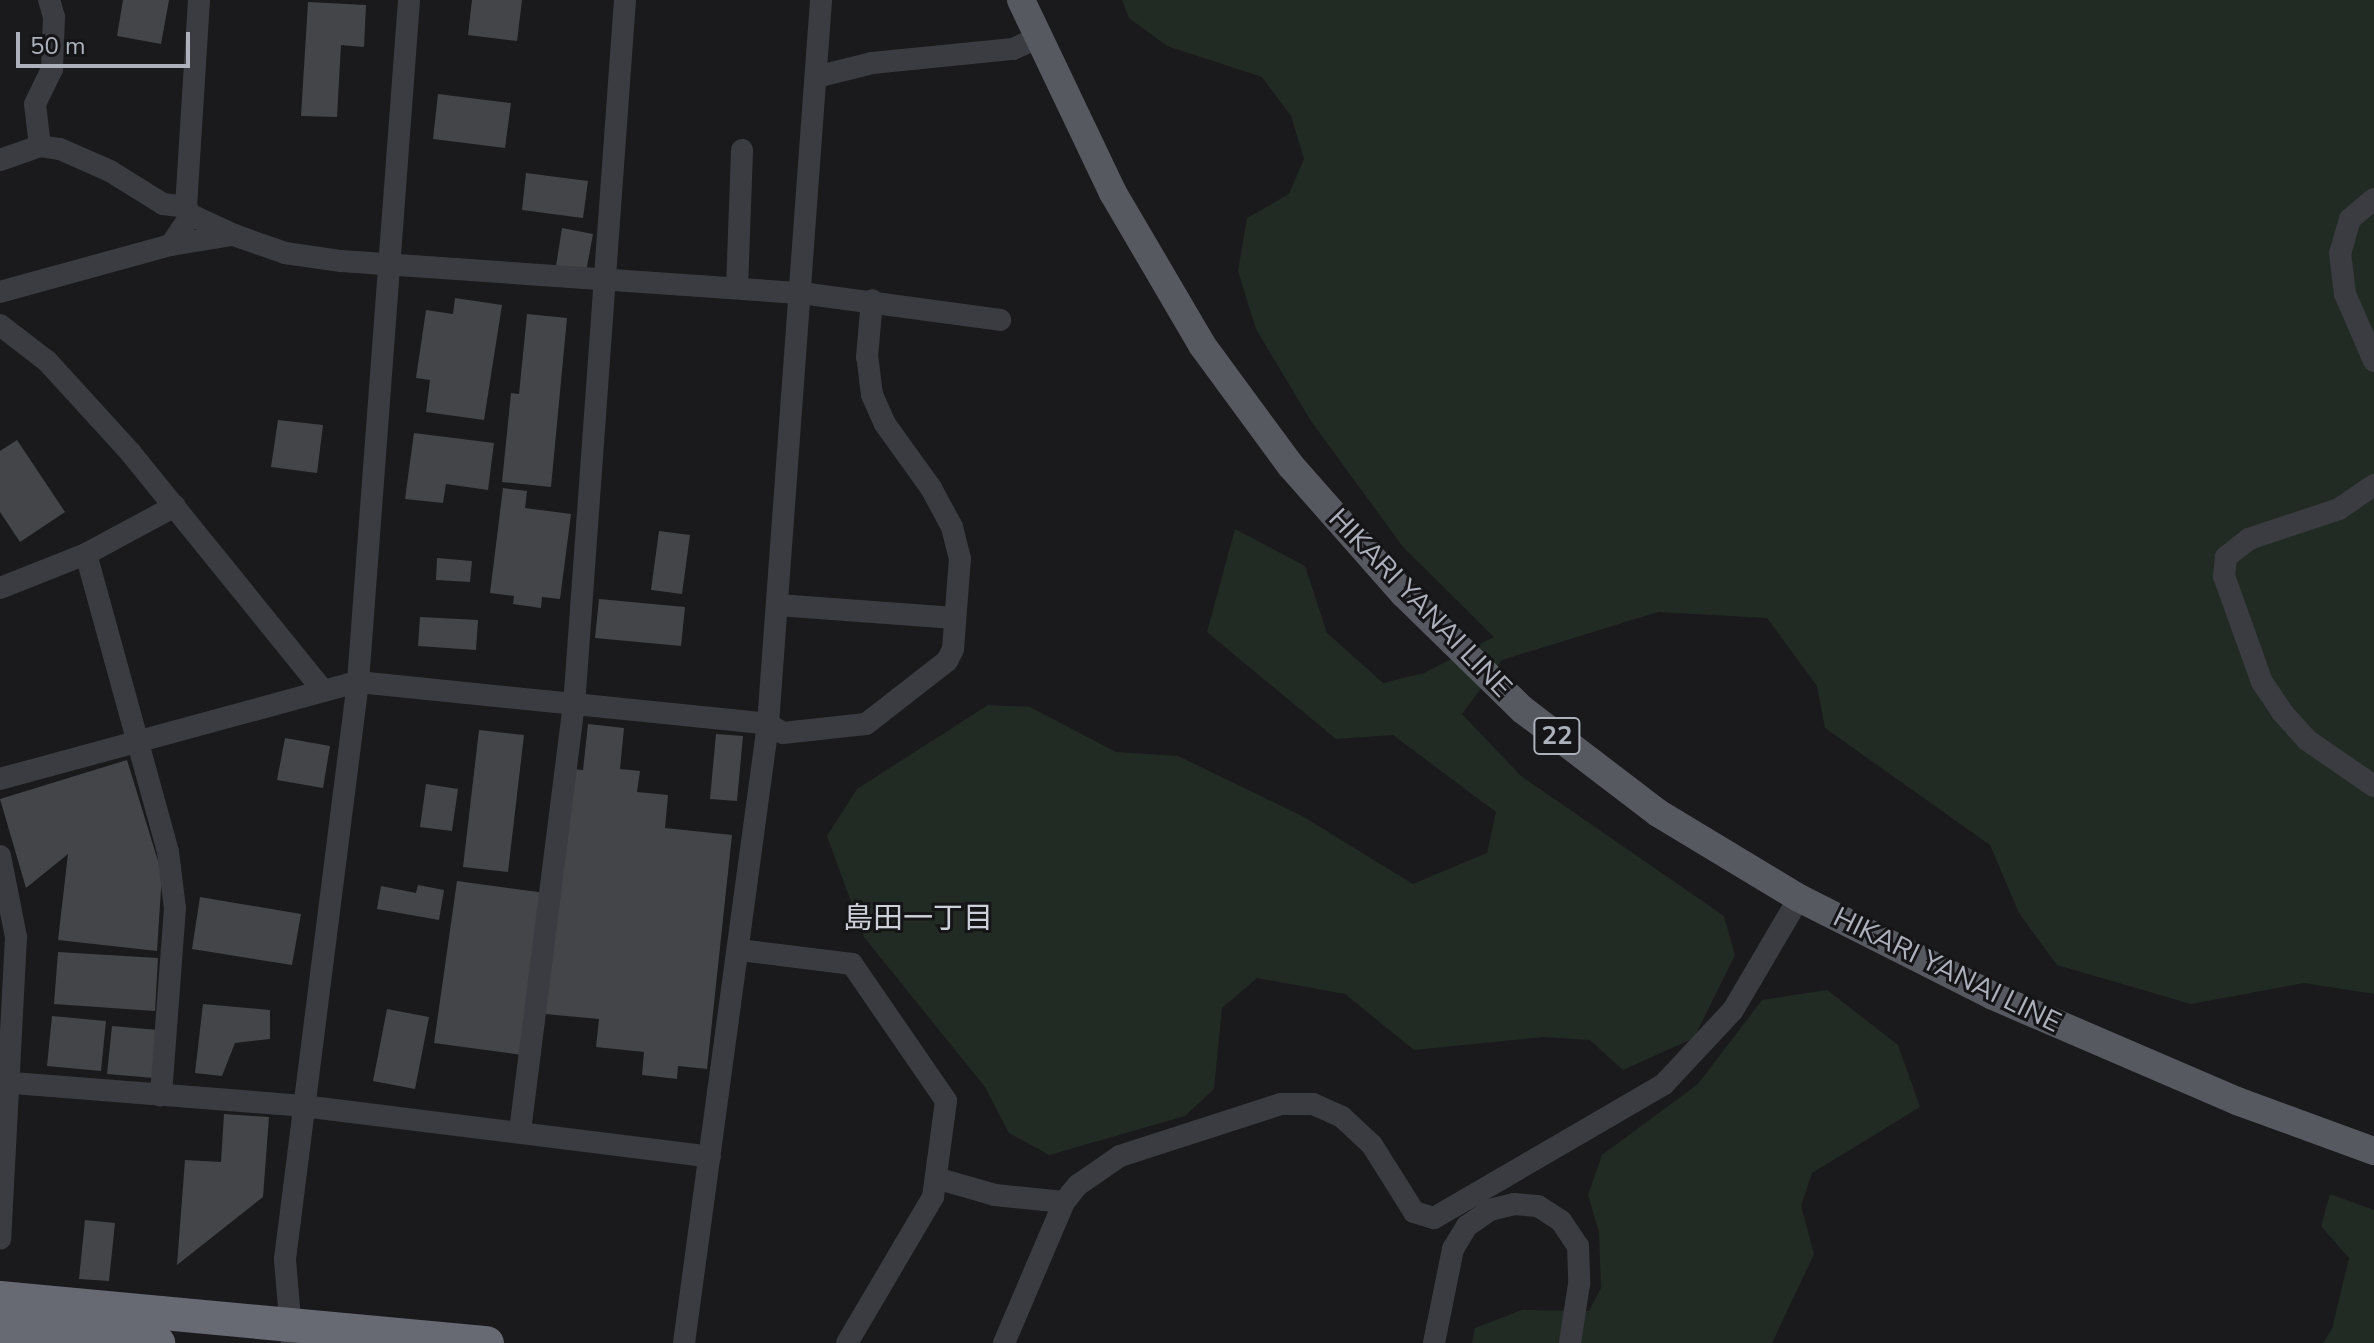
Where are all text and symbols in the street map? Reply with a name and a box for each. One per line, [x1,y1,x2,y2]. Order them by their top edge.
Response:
scale bar [20,16,194,66]
text: 50 m [30,30,86,62]
street label: HIKARI YANAI LINE [1321,502,1519,704]
road number: 22 [1533,714,1581,758]
street label: HIKARI YANAI LINE [1828,900,2066,1040]
district label: 島田一丁目 [843,901,993,937]

